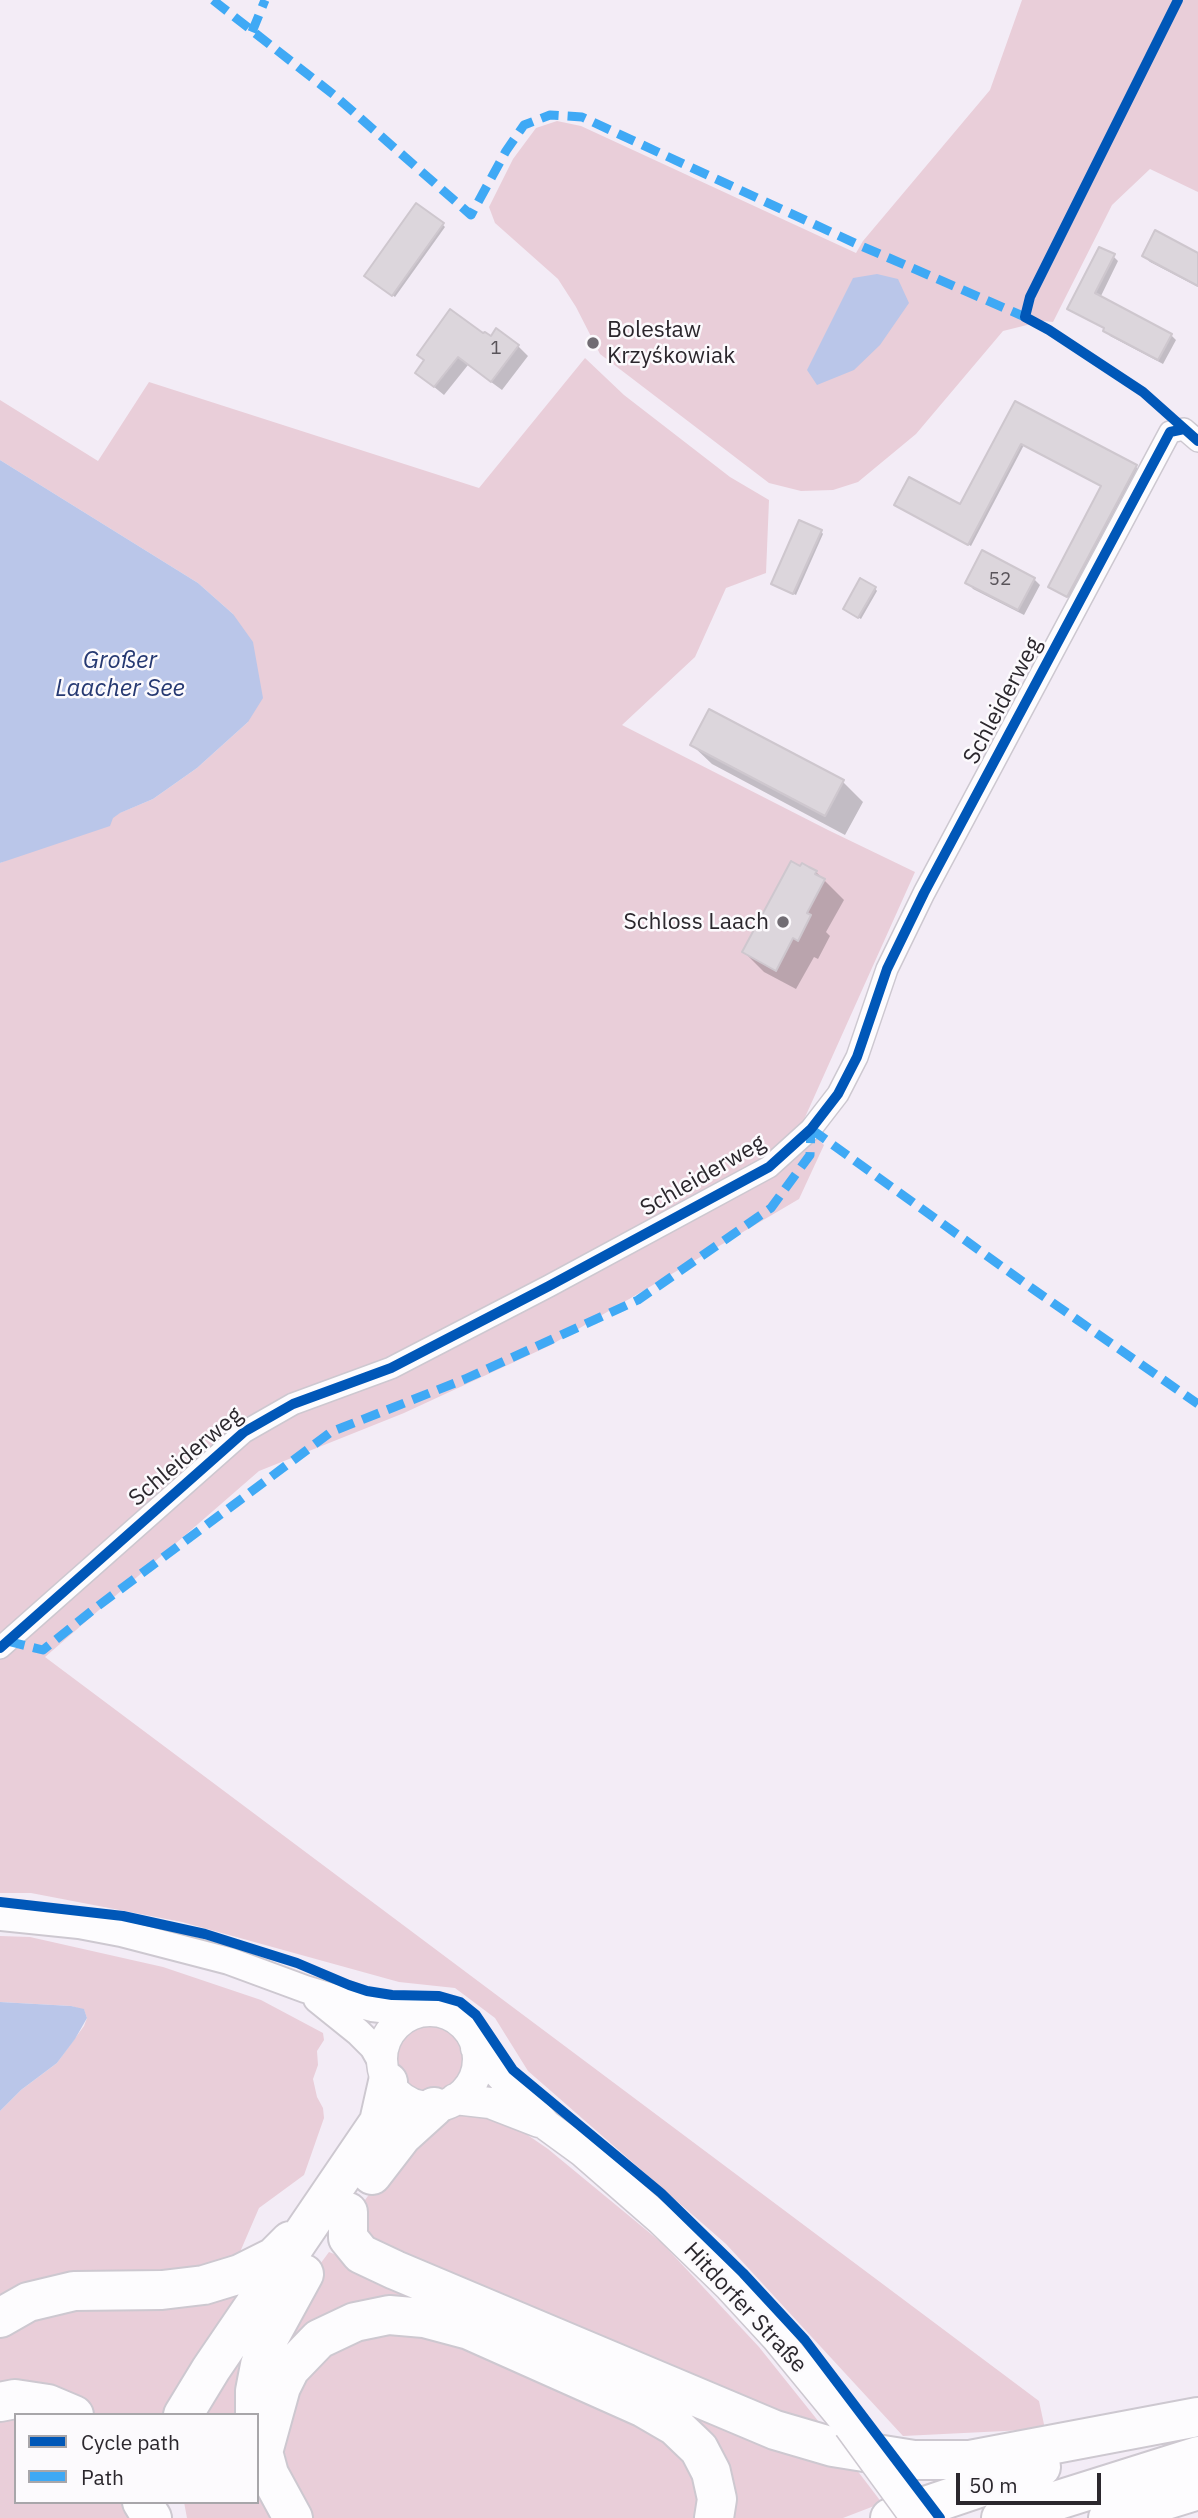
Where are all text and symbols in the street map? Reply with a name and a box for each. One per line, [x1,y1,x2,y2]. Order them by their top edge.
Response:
place label: Bolesław Krzyśkowiak [607,316,735,370]
marker: Bolesław Krzyśkowiak [585,335,601,351]
house number: 1 [490,338,502,360]
house number: 52 [989,569,1011,591]
street label: Schleiderweg [958,633,1048,769]
water label: Großer Laacher See [55,647,185,703]
place label: Schloss Laach [623,908,769,936]
marker: Schloss Laach [775,914,791,930]
street label: Schleiderweg [636,1129,770,1223]
street label: Schleiderweg [124,1402,248,1512]
street label: Hitdorfer Straße [678,2237,812,2379]
legend [14,2413,259,2504]
text: Cycle path [81,2428,180,2456]
scale bar [960,2458,1105,2502]
text: Path [81,2463,124,2491]
text: 50 m [969,2471,1018,2499]

